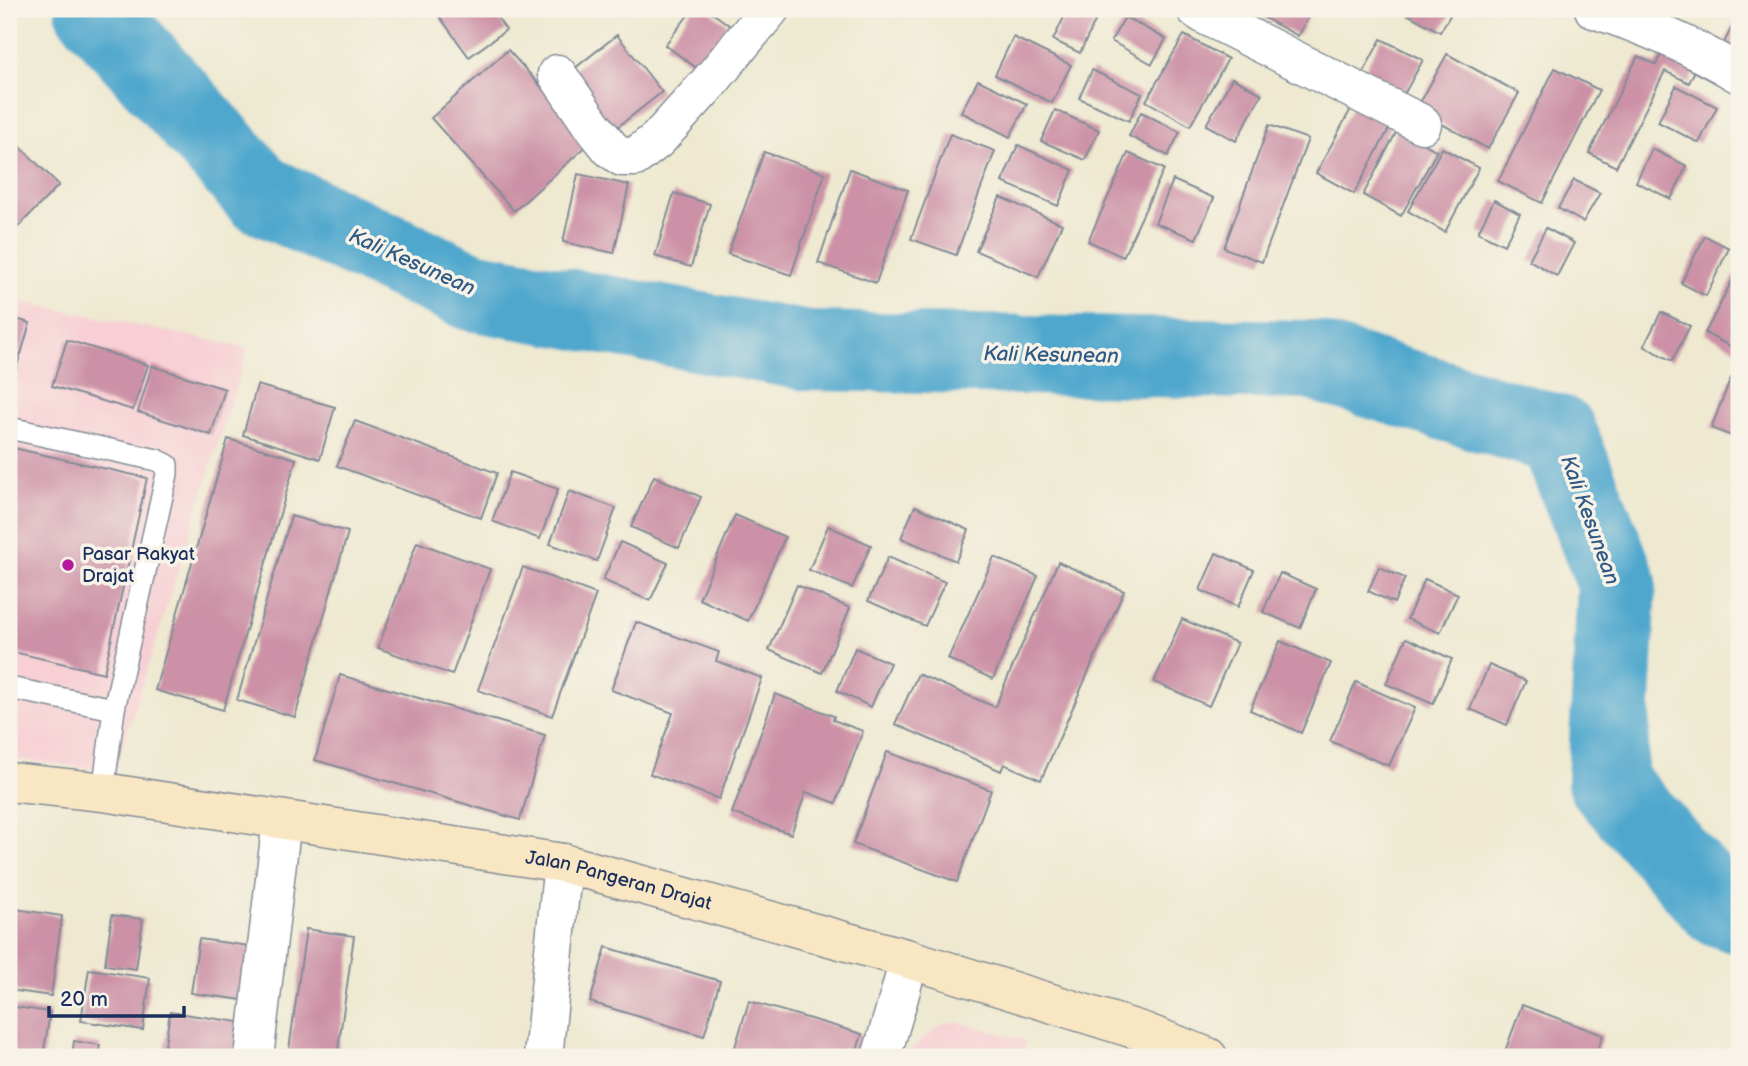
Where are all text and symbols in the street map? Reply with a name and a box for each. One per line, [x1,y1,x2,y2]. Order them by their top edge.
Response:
water label: Kali Kesunean [345,223,479,301]
water label: Kali Kesunean [983,341,1119,369]
water label: Kali Kesunean [1555,452,1625,588]
place label: Pasar Rakyat Drajat [82,543,195,588]
marker: Pasar Rakyat Drajat [60,557,76,573]
street label: Jalan Pangeran Drajat [524,846,714,915]
scale bar [49,975,184,1019]
text: 20 m [60,987,108,1012]

